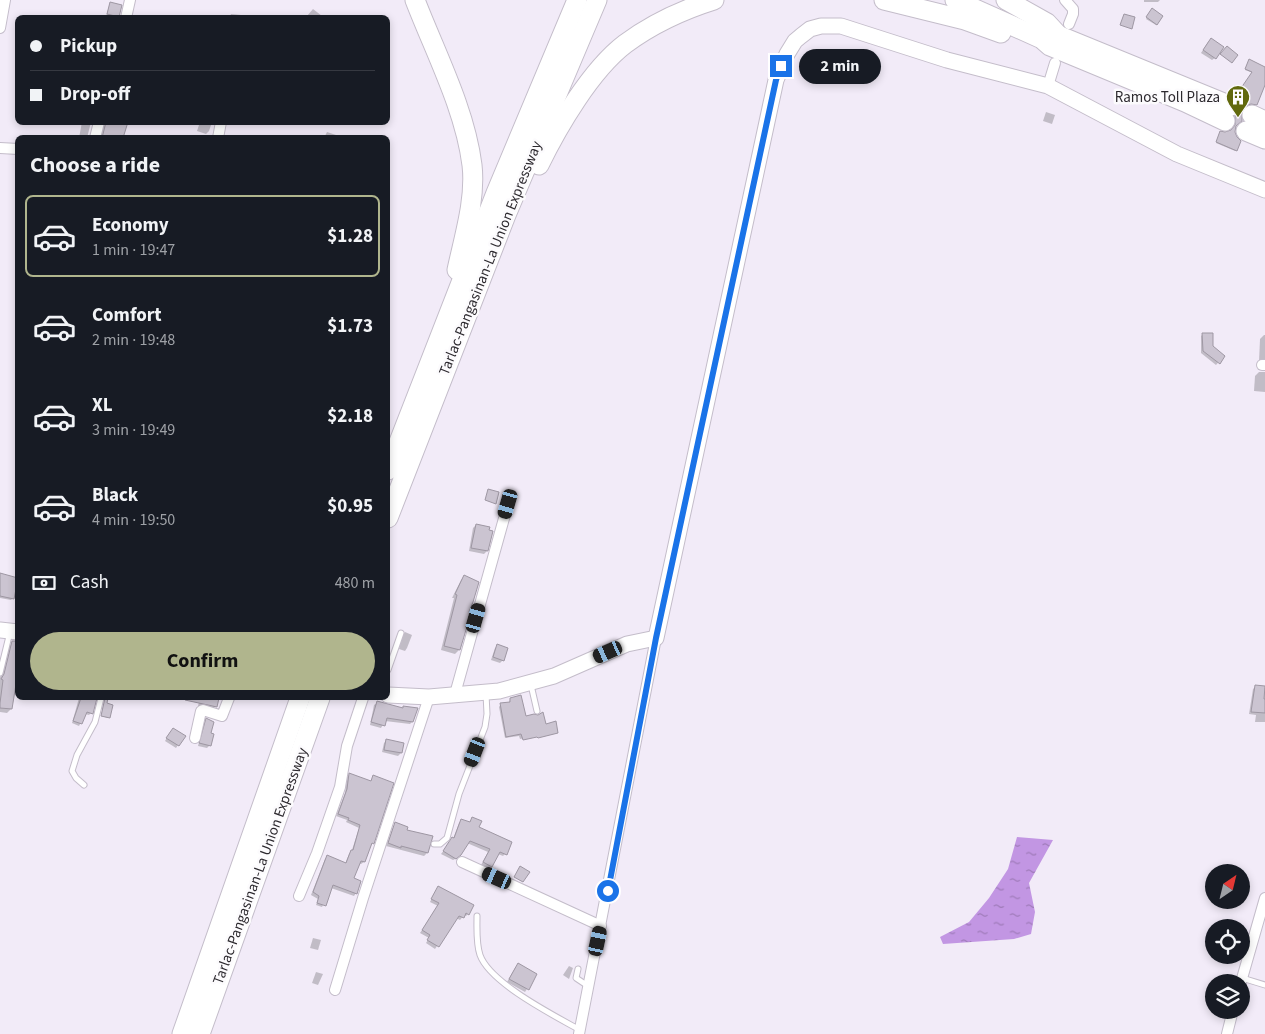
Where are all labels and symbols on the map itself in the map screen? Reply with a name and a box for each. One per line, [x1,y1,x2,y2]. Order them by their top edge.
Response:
callout: 2 min [798,48,881,84]
route end [770,55,792,77]
building icon: Ramos Toll Plaza [1225,84,1251,118]
place label: Ramos Toll Plaza [1115,87,1220,108]
street label: Tarlac-Pangasinan-La Union Expressway [434,138,547,378]
car [496,488,519,520]
car [464,602,487,634]
car [591,639,624,665]
car [462,735,487,769]
street label: Tarlac-Pangasinan-La Union Expressway [208,745,313,988]
north arrow [1205,864,1250,909]
car [480,865,513,891]
route start [597,880,619,902]
car [587,925,608,957]

